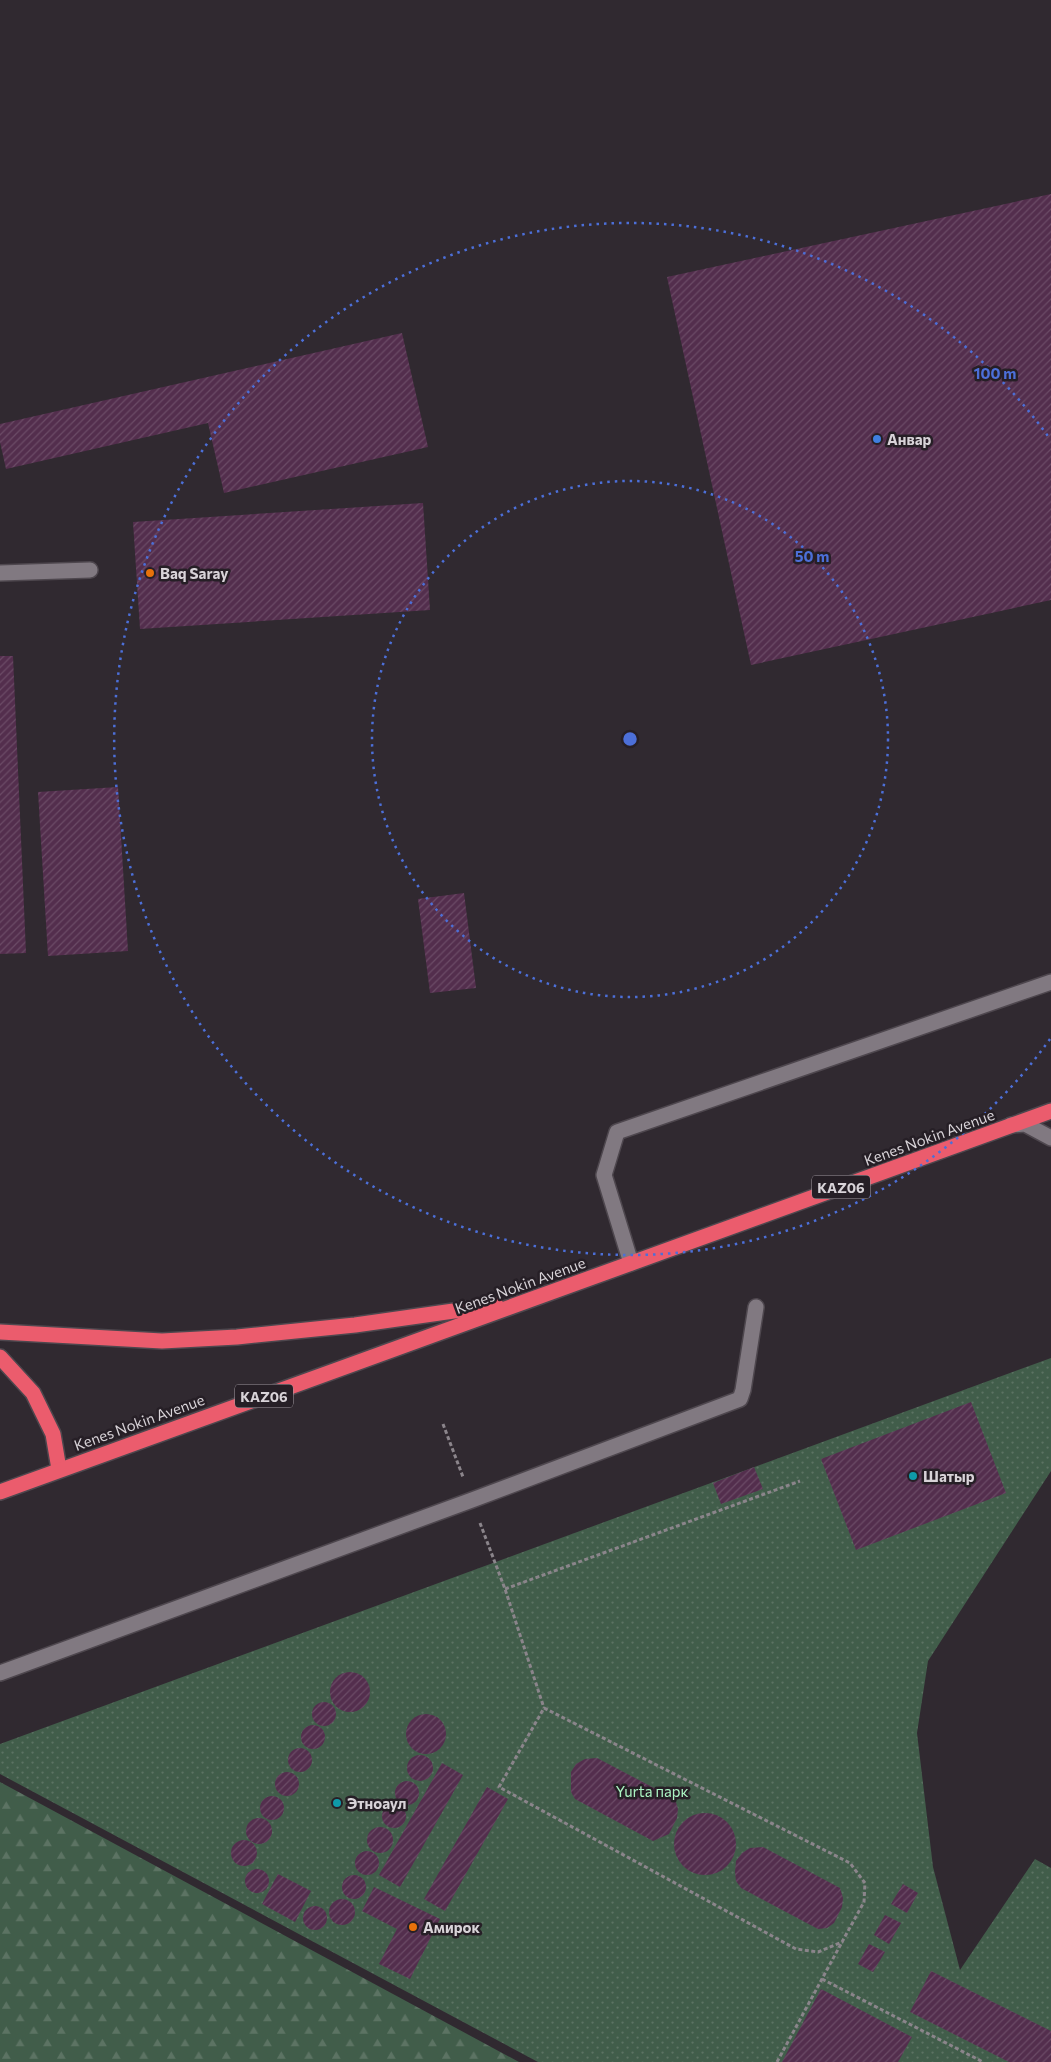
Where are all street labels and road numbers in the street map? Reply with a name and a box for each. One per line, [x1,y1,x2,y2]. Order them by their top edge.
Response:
street label: Kenes Nokin Avenue [861,1105,997,1169]
road number: KАZ06 [812,1176,870,1198]
street label: Kenes Nokin Avenue [452,1253,588,1317]
road number: KАZ06 [235,1384,293,1408]
street label: Kenes Nokin Avenue [71,1390,207,1454]

